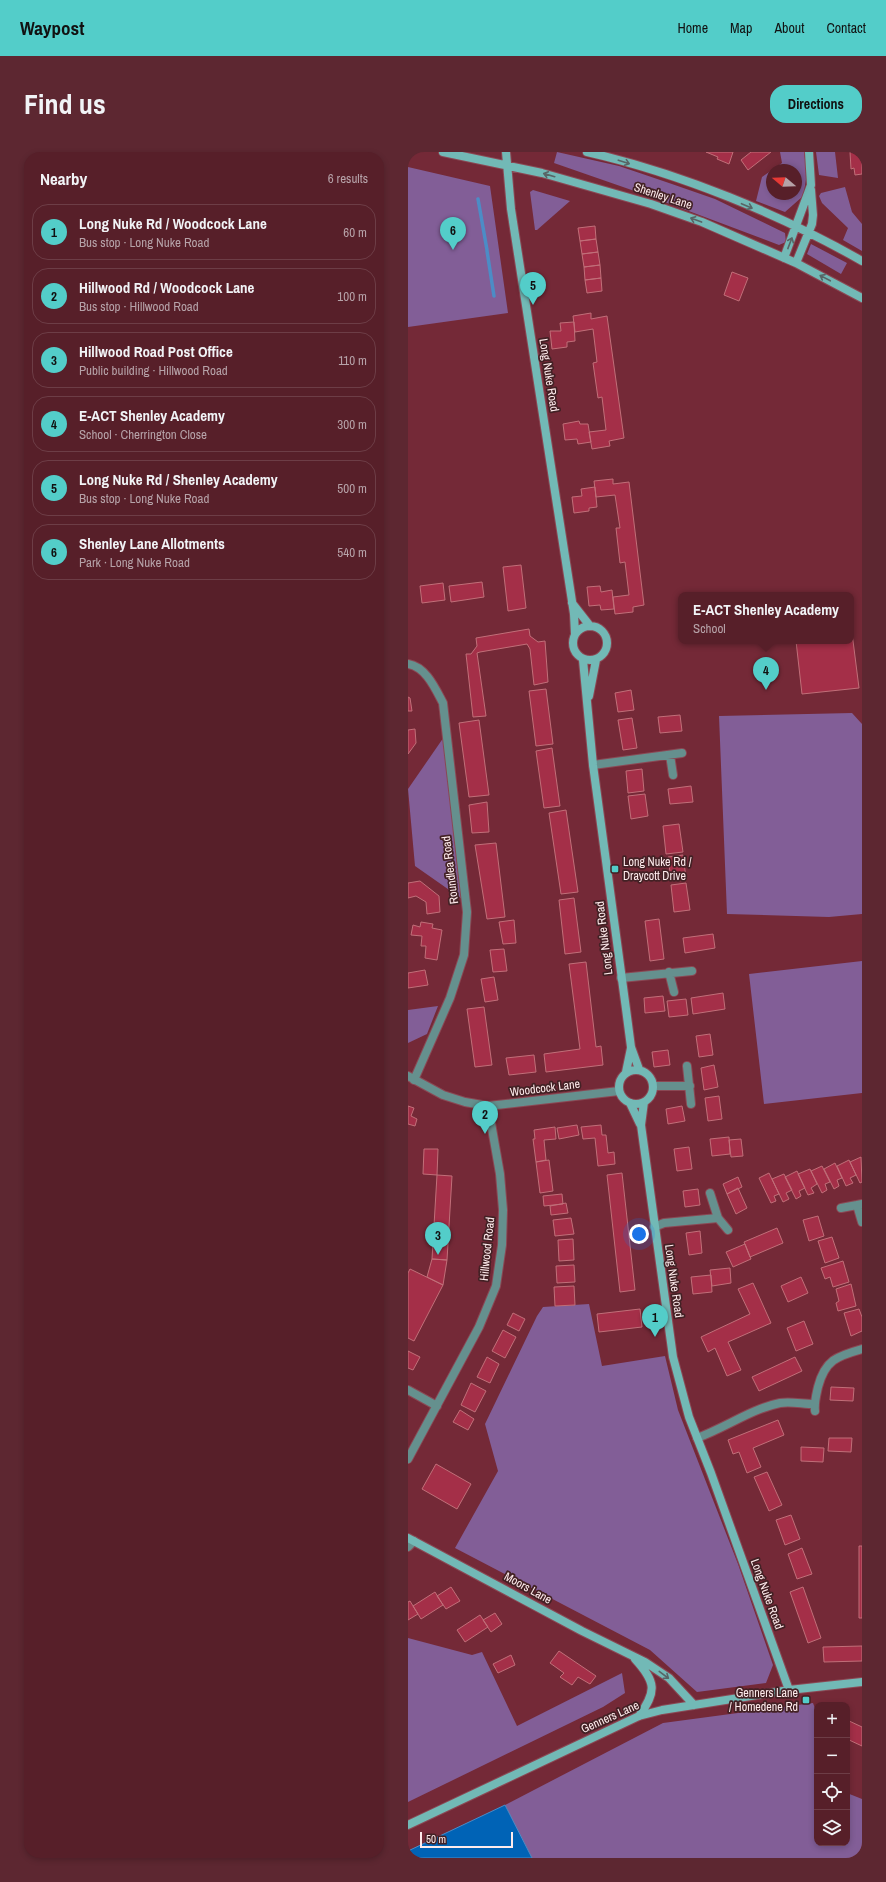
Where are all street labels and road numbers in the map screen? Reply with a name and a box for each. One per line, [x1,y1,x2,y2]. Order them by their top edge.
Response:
street label: Shenley Lane [632,179,694,213]
street label: Long Nuke Road [535,337,563,413]
street label: Roundlea Road [438,835,462,905]
street label: Long Nuke Road [592,900,616,976]
street label: Woodcock Lane [509,1076,581,1100]
street label: Hillwood Road [476,1216,498,1282]
street label: Long Nuke Road [661,1243,687,1319]
street label: Long Nuke Road [747,1557,787,1631]
street label: Moors Lane [501,1568,555,1608]
street label: Genners Lane [578,1697,642,1737]

